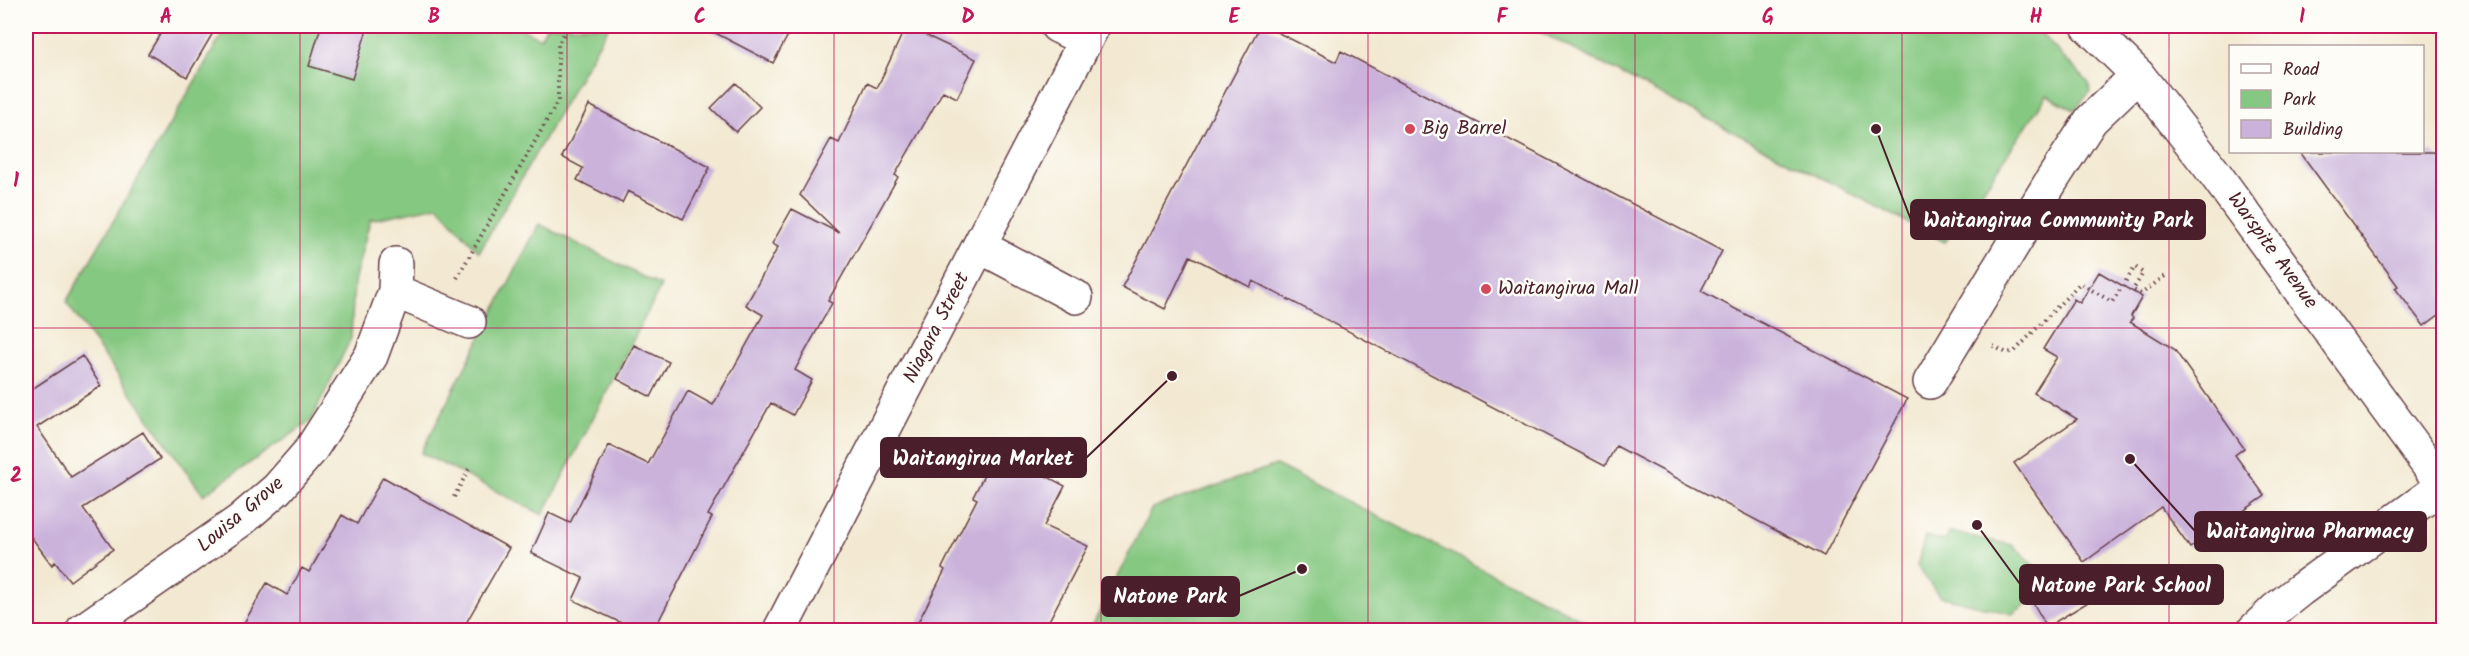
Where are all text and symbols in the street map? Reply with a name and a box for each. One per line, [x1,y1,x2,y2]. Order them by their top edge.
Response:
text: A [160,2,172,34]
text: B [428,2,440,34]
text: C [694,2,706,34]
text: D [961,2,975,34]
text: E [1228,2,1240,34]
text: F [1497,2,1509,34]
text: G [1762,2,1774,34]
text: H [2029,2,2043,34]
text: I [2299,2,2305,34]
legend [2229,45,2424,153]
text: Road [2283,56,2320,85]
text: Park [2283,86,2316,115]
place label: Big Barrel [1422,113,1506,145]
text: Building [2283,116,2343,145]
marker: Big Barrel [1403,122,1417,136]
text: 1 [13,166,19,198]
street label: Warspite Avenue [2218,186,2326,316]
callout: Waitangirua Community Park [1911,200,2205,239]
text: Waitangirua Community Park [1923,205,2193,238]
street label: Niagara Street [895,266,979,389]
place label: Waitangirua Mall [1498,273,1639,305]
marker: Waitangirua Mall [1479,282,1493,296]
callout: Waitangirua Market [881,438,1086,477]
text: Waitangirua Market [893,443,1074,476]
text: 2 [10,461,22,493]
street label: Louisa Grove [190,469,292,561]
callout: Waitangirua Pharmacy [2195,512,2426,551]
text: Waitangirua Pharmacy [2206,516,2414,549]
callout: Natone Park School [2020,565,2223,604]
text: Natone Park School [2031,570,2211,603]
callout: Natone Park [1102,577,1239,616]
text: Natone Park [1113,581,1227,614]

